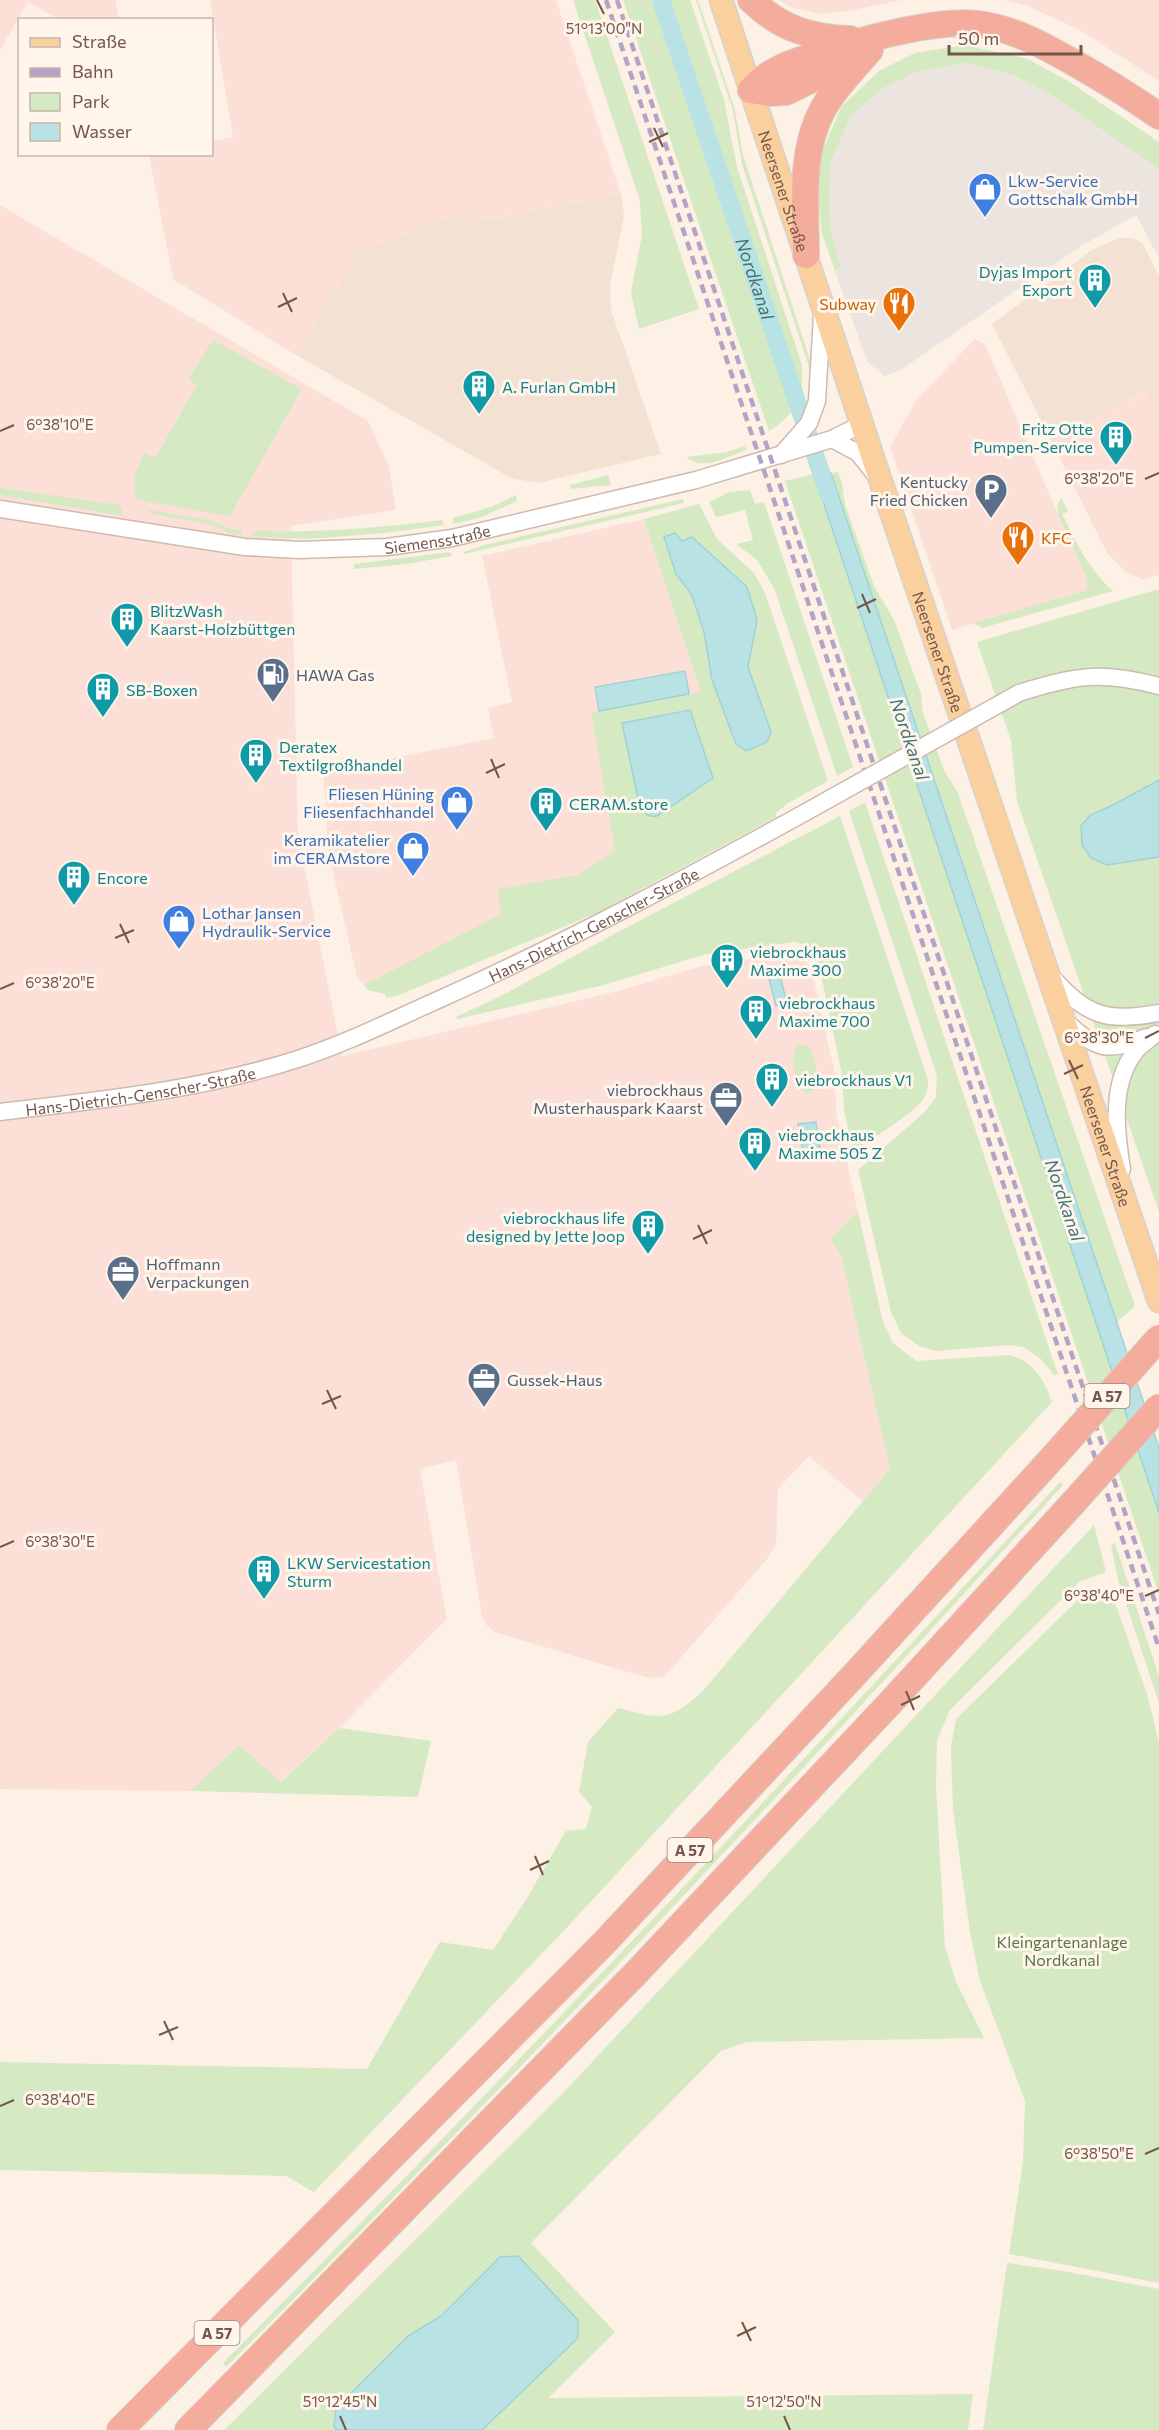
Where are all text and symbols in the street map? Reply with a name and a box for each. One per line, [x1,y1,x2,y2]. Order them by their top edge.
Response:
legend [18,18,213,156]
scale bar [949,18,1081,56]
text: 51°13'00"N [566,19,642,37]
text: 50 m [958,27,999,49]
text: Straße [72,30,127,52]
text: Bahn [72,60,114,82]
text: Park [72,90,110,112]
text: Wasser [72,120,132,142]
street label: Neersener Straße [755,128,813,254]
shop icon: Lkw-Service Gottschalk GmbH [967,171,1003,218]
place label: Lkw-Service Gottschalk GmbH [1008,171,1138,208]
water label: Nordkanal [731,235,780,323]
place label: Dyjas Import Export [979,262,1072,299]
building icon: Dyjas Import Export [1077,262,1113,309]
restaurant icon: Subway [881,285,917,332]
place label: Subway [819,294,876,313]
building icon: A. Furlan GmbH [461,368,497,415]
place label: A. Furlan GmbH [502,377,616,396]
text: 6°38'10"E [26,415,94,433]
place label: Fritz Otte Pumpen-Service [973,419,1093,456]
building icon: Fritz Otte Pumpen-Service [1098,419,1134,466]
text: 6°38'20"E [1064,469,1134,487]
place label: Kentucky Fried Chicken [870,472,968,509]
parking icon: Kentucky Fried Chicken [973,472,1009,519]
restaurant icon: KFC [1000,519,1036,566]
street label: Siemensstraße [383,520,492,557]
place label: KFC [1041,528,1072,547]
street label: Neersener Straße [909,589,968,715]
building icon: BlitzWash Kaarst-Holzbüttgen [109,601,145,648]
place label: BlitzWash Kaarst-Holzbüttgen [150,601,295,638]
fuel station icon: HAWA Gas [255,656,291,703]
place label: HAWA Gas [296,665,375,684]
building icon: SB-Boxen [85,671,121,718]
place label: SB-Boxen [126,680,198,699]
water label: Nordkanal [886,695,934,783]
building icon: Deratex Textilgroßhandel [238,737,274,784]
place label: Deratex Textilgroßhandel [279,737,402,774]
place label: Fliesen Hüning Fliesenfachhandel [303,784,434,821]
shop icon: Fliesen Hüning Fliesenfachhandel [439,784,475,831]
building icon: CERAM.store [528,785,564,832]
place label: CERAM.store [569,794,668,813]
place label: Keramikatelier im CERAMstore [274,830,391,867]
shop icon: Keramikatelier im CERAMstore [395,830,431,877]
building icon: Encore [56,859,92,906]
street label: Hans-Dietrich-Genscher-Straße [485,863,701,985]
place label: Encore [97,868,148,887]
shop icon: Lothar Jansen Hydraulik-Service [161,903,197,950]
place label: Lothar Jansen Hydraulik-Service [202,903,331,940]
building icon: viebrockhaus Maxime 300 [709,942,745,989]
place label: viebrockhaus Maxime 300 [750,942,846,979]
text: 6°38'20"E [25,973,95,991]
building icon: viebrockhaus Maxime 700 [738,993,774,1040]
place label: viebrockhaus Maxime 700 [779,993,875,1030]
text: 6°38'30"E [1064,1028,1134,1046]
building icon: viebrockhaus V1 [754,1061,790,1108]
street label: Hans-Dietrich-Genscher-Straße [24,1062,257,1118]
place label: viebrockhaus V1 [795,1070,912,1089]
place label: viebrockhaus Musterhauspark Kaarst [533,1080,703,1117]
office icon: viebrockhaus Musterhauspark Kaarst [708,1080,744,1127]
street label: Neersener Straße [1077,1083,1136,1209]
building icon: viebrockhaus Maxime 505 Z [737,1125,773,1172]
place label: viebrockhaus Maxime 505 Z [778,1125,882,1162]
water label: Nordkanal [1041,1156,1089,1244]
place label: viebrockhaus life designed by Jette Joop [466,1208,625,1245]
building icon: viebrockhaus life designed by Jette Joop [630,1208,666,1255]
office icon: Hoffmann Verpackungen [105,1254,141,1301]
place label: Hoffmann Verpackungen [146,1254,249,1291]
office icon: Gussek-Haus [466,1361,502,1408]
place label: Gussek-Haus [507,1370,602,1389]
road number: A 57 [1084,1384,1130,1408]
text: 6°38'30"E [25,1532,95,1550]
building icon: LKW Servicestation Sturm [246,1553,282,1600]
place label: LKW Servicestation Sturm [287,1553,431,1590]
text: 6°38'40"E [1064,1586,1134,1604]
road number: A 57 [668,1838,712,1862]
park label: Kleingartenanlage Nordkanal [997,1932,1127,1969]
text: 6°38'40"E [25,2090,95,2108]
text: 6°38'50"E [1064,2144,1134,2162]
road number: A 57 [194,2321,240,2345]
text: 51°12'45"N [303,2392,377,2410]
text: 51°12'50"N [746,2392,822,2410]

